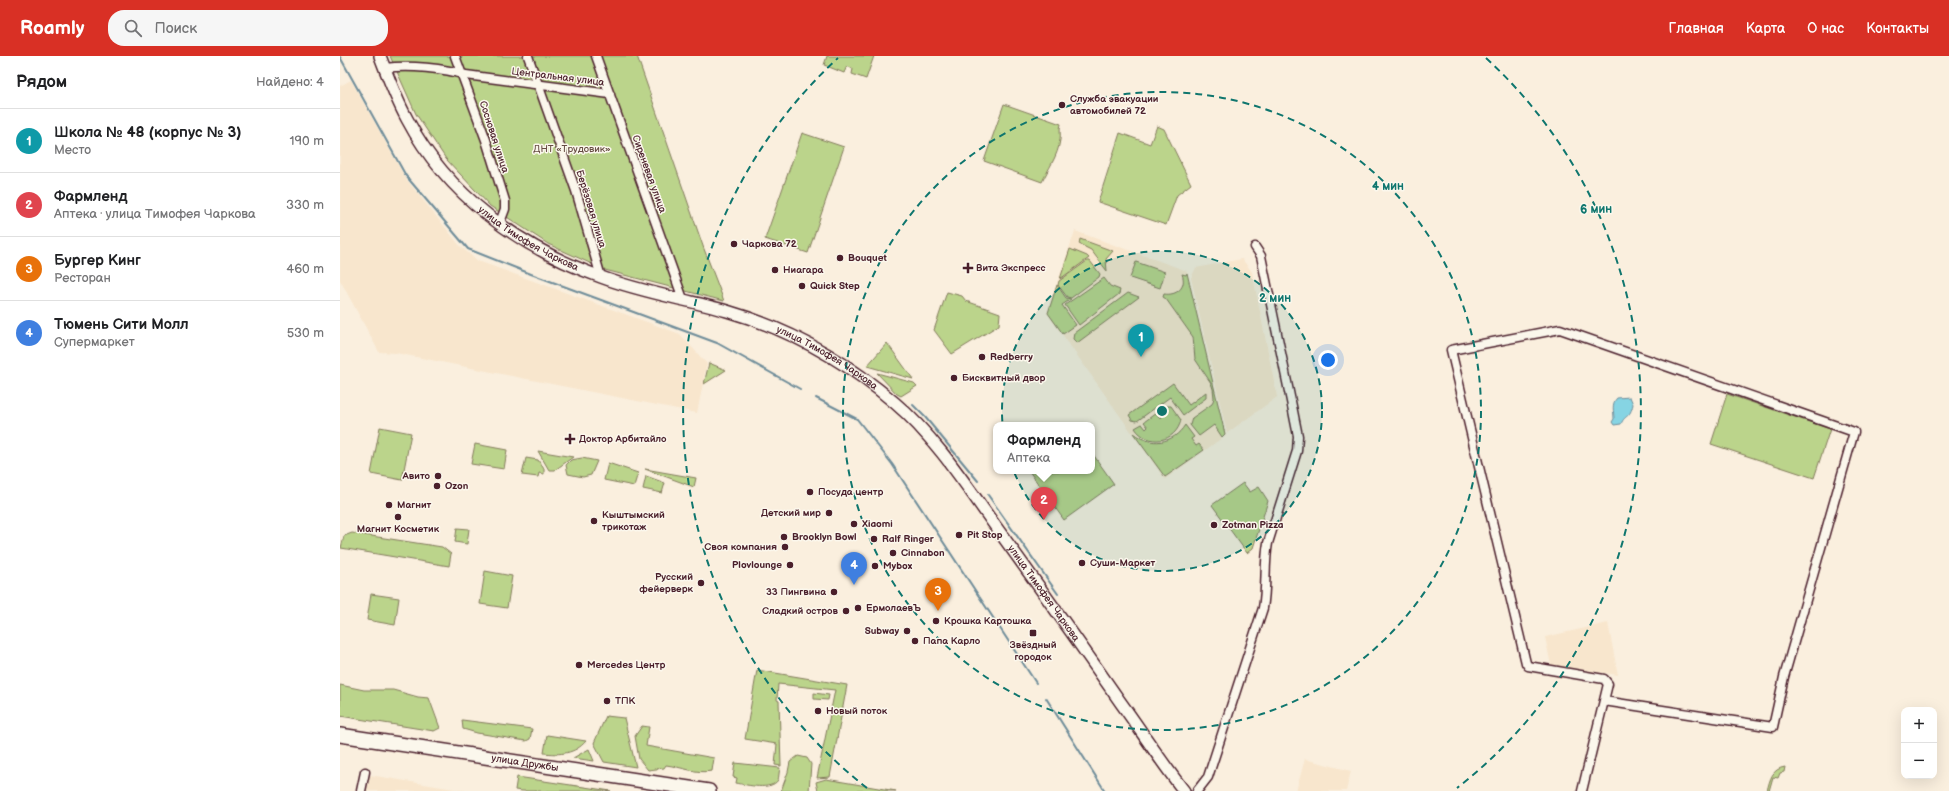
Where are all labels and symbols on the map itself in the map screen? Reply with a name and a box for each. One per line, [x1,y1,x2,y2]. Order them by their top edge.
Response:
street label: Центральная улица [511,65,605,89]
place label: Служба эвакуации автомобилей 72 [1070,93,1159,117]
street label: Сосновая улица [477,100,511,175]
marker: Служба эвакуации автомобилей 72 [1057,100,1067,110]
street label: Сиреневая улица [629,133,669,215]
park label: ДНТ «Трудовик» [533,143,611,155]
street label: Берёзовая улица [573,169,609,249]
text: 4 мин [1372,179,1404,194]
text: 6 мин [1580,202,1612,217]
street label: улица Тимофея Чаркова [476,204,580,274]
place label: Чаркова 72 [742,238,797,250]
marker: Чаркова 72 [729,239,739,249]
place label: Bouquet [848,252,887,264]
marker: Bouquet [835,253,845,263]
place label: Вита Экспресс [976,262,1046,274]
marker: Вита Экспресс [963,263,973,273]
place label: Ниагара [783,264,824,276]
marker: Ниагара [770,265,780,275]
place label: Quick Step [810,280,860,292]
marker: Quick Step [797,281,807,291]
text: 2 мин [1259,291,1291,306]
street label: улица Тимофея Чаркова [775,323,880,392]
pin: 1 [1128,324,1154,357]
your location [1318,350,1338,370]
place label: Redberry [990,351,1033,363]
marker: Redberry [977,352,987,362]
place label: Бисквитный двор [962,372,1046,384]
marker: Бисквитный двор [949,373,959,383]
centre of rings [1155,404,1169,418]
marker: Доктор Арбитайло [564,433,576,445]
place label: Доктор Арбитайло [579,433,667,445]
place label: Авито [402,470,431,482]
marker: Авито [433,471,443,481]
place label: Ozon [445,480,469,492]
marker: Ozon [432,481,442,491]
place label: Посуда центр [818,486,883,498]
marker: Посуда центр [805,487,815,497]
pin: 2 [1031,487,1057,520]
place label: Магнит [397,499,432,511]
marker: Магнит [384,500,394,510]
place label: Детский мир [761,507,821,519]
marker: Детский мир [824,508,834,518]
place label: Кыштымский трикотаж [602,509,665,533]
marker: Магнит Косметик [393,512,403,522]
marker: Кыштымский трикотаж [589,516,599,526]
place label: Xiaomi [862,518,893,530]
marker: Xiaomi [849,519,859,529]
place label: Zotman Pizza [1222,519,1284,531]
marker: Zotman Pizza [1209,520,1219,530]
place label: Магнит Косметик [357,523,440,535]
place label: Pit Stop [967,529,1003,541]
marker: Pit Stop [954,530,964,540]
place label: Brooklyn Bowl [792,531,857,543]
marker: Brooklyn Bowl [779,532,789,542]
place label: Ralf Ringer [882,533,935,545]
marker: Ralf Ringer [869,534,879,544]
place label: Своя компания [704,541,777,553]
marker: Своя компания [780,542,790,552]
street label: улица Тимофея Чаркова [1005,543,1082,644]
place label: Cinnabon [901,547,945,559]
marker: Cinnabon [888,548,898,558]
pin: 4 [841,552,867,585]
place label: Суши-Маркет [1090,557,1156,569]
marker: Суши-Маркет [1077,558,1087,568]
place label: Plovlounge [732,559,782,571]
marker: Plovlounge [785,560,795,570]
place label: Mybox [883,560,913,572]
marker: Mybox [870,561,880,571]
place label: Русский фейерверк [639,571,694,595]
marker: Русский фейерверк [696,578,706,588]
pin: 3 [925,578,951,611]
place label: 33 Пингвина [766,586,826,598]
marker: 33 Пингвина [829,587,839,597]
place label: ЕрмолаевЪ [866,602,921,614]
marker: ЕрмолаевЪ [853,603,863,613]
place label: Сладкий остров [762,605,839,617]
marker: Сладкий остров [841,606,851,616]
place label: Крошка Картошка [944,615,1031,627]
marker: Крошка Картошка [931,616,941,626]
place label: Subway [865,625,899,637]
marker: Subway [902,626,912,636]
marker: Звёздный городок [1028,628,1038,638]
place label: Папа Карло [923,635,981,647]
marker: Папа Карло [910,636,920,646]
place label: Звёздный городок [1010,639,1057,663]
place label: Mercedes Центр [587,659,665,671]
marker: Mercedes Центр [574,660,584,670]
place label: ТПК [615,695,636,707]
marker: ТПК [602,696,612,706]
place label: Новый поток [826,705,888,717]
marker: Новый поток [813,706,823,716]
street label: улица Дружбы [491,752,559,774]

